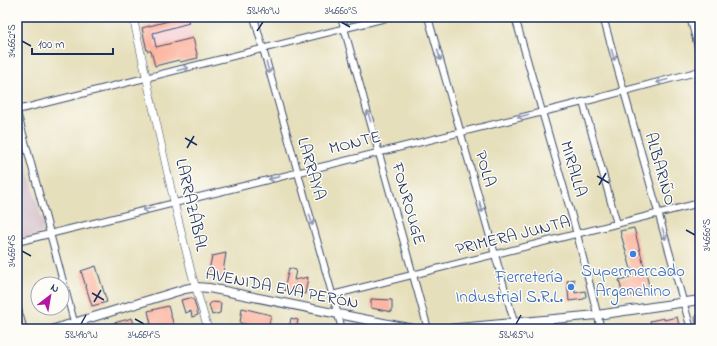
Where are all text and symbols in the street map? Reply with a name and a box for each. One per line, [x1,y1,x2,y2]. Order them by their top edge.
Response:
text: 58.490°W [246,4,280,19]
text: 34.660°S [325,4,358,19]
text: 34.662°S [5,24,20,58]
scale bar [32,30,113,56]
text: 100 m [38,36,65,54]
one-way arrow [436,48,443,61]
one-way arrow [610,48,617,61]
one-way arrow [265,61,272,74]
one-way arrow [177,64,190,72]
one-way arrow [656,78,669,85]
one-way arrow [365,110,372,123]
one-way arrow [516,113,529,120]
street label: MONTE [326,124,384,162]
street label: ALBARIÑO [638,130,682,208]
street label: LARRAYA [290,135,332,203]
street label: MIRALLA [553,138,593,200]
street label: POLA [468,148,502,190]
street label: LARRAZÁBAL [168,156,214,254]
street label: FONROUGE [384,159,432,248]
one-way arrow [268,174,281,182]
one-way arrow [478,200,486,213]
one-way arrow [142,205,155,213]
street label: PRIMERA JUNTA [453,210,573,262]
one-way arrow [308,213,315,226]
text: 34.660°S [700,218,715,251]
one-way arrow [661,227,668,240]
text: 34.664°S [5,234,20,267]
marker: Supermercado Argenchino [628,249,638,259]
place label: Supermercado Argenchino [581,259,685,306]
street label: AVENIDA EVA PERÓN [203,262,361,316]
place label: Ferretería Industrial S.R.L. [455,265,564,310]
north arrow [30,276,70,316]
text: N [47,280,62,297]
marker: Ferretería Industrial S.R.L. [566,282,576,292]
text: 58.490°W [64,328,98,343]
text: 34.664°S [128,328,161,343]
text: 58.485°W [498,328,534,343]

